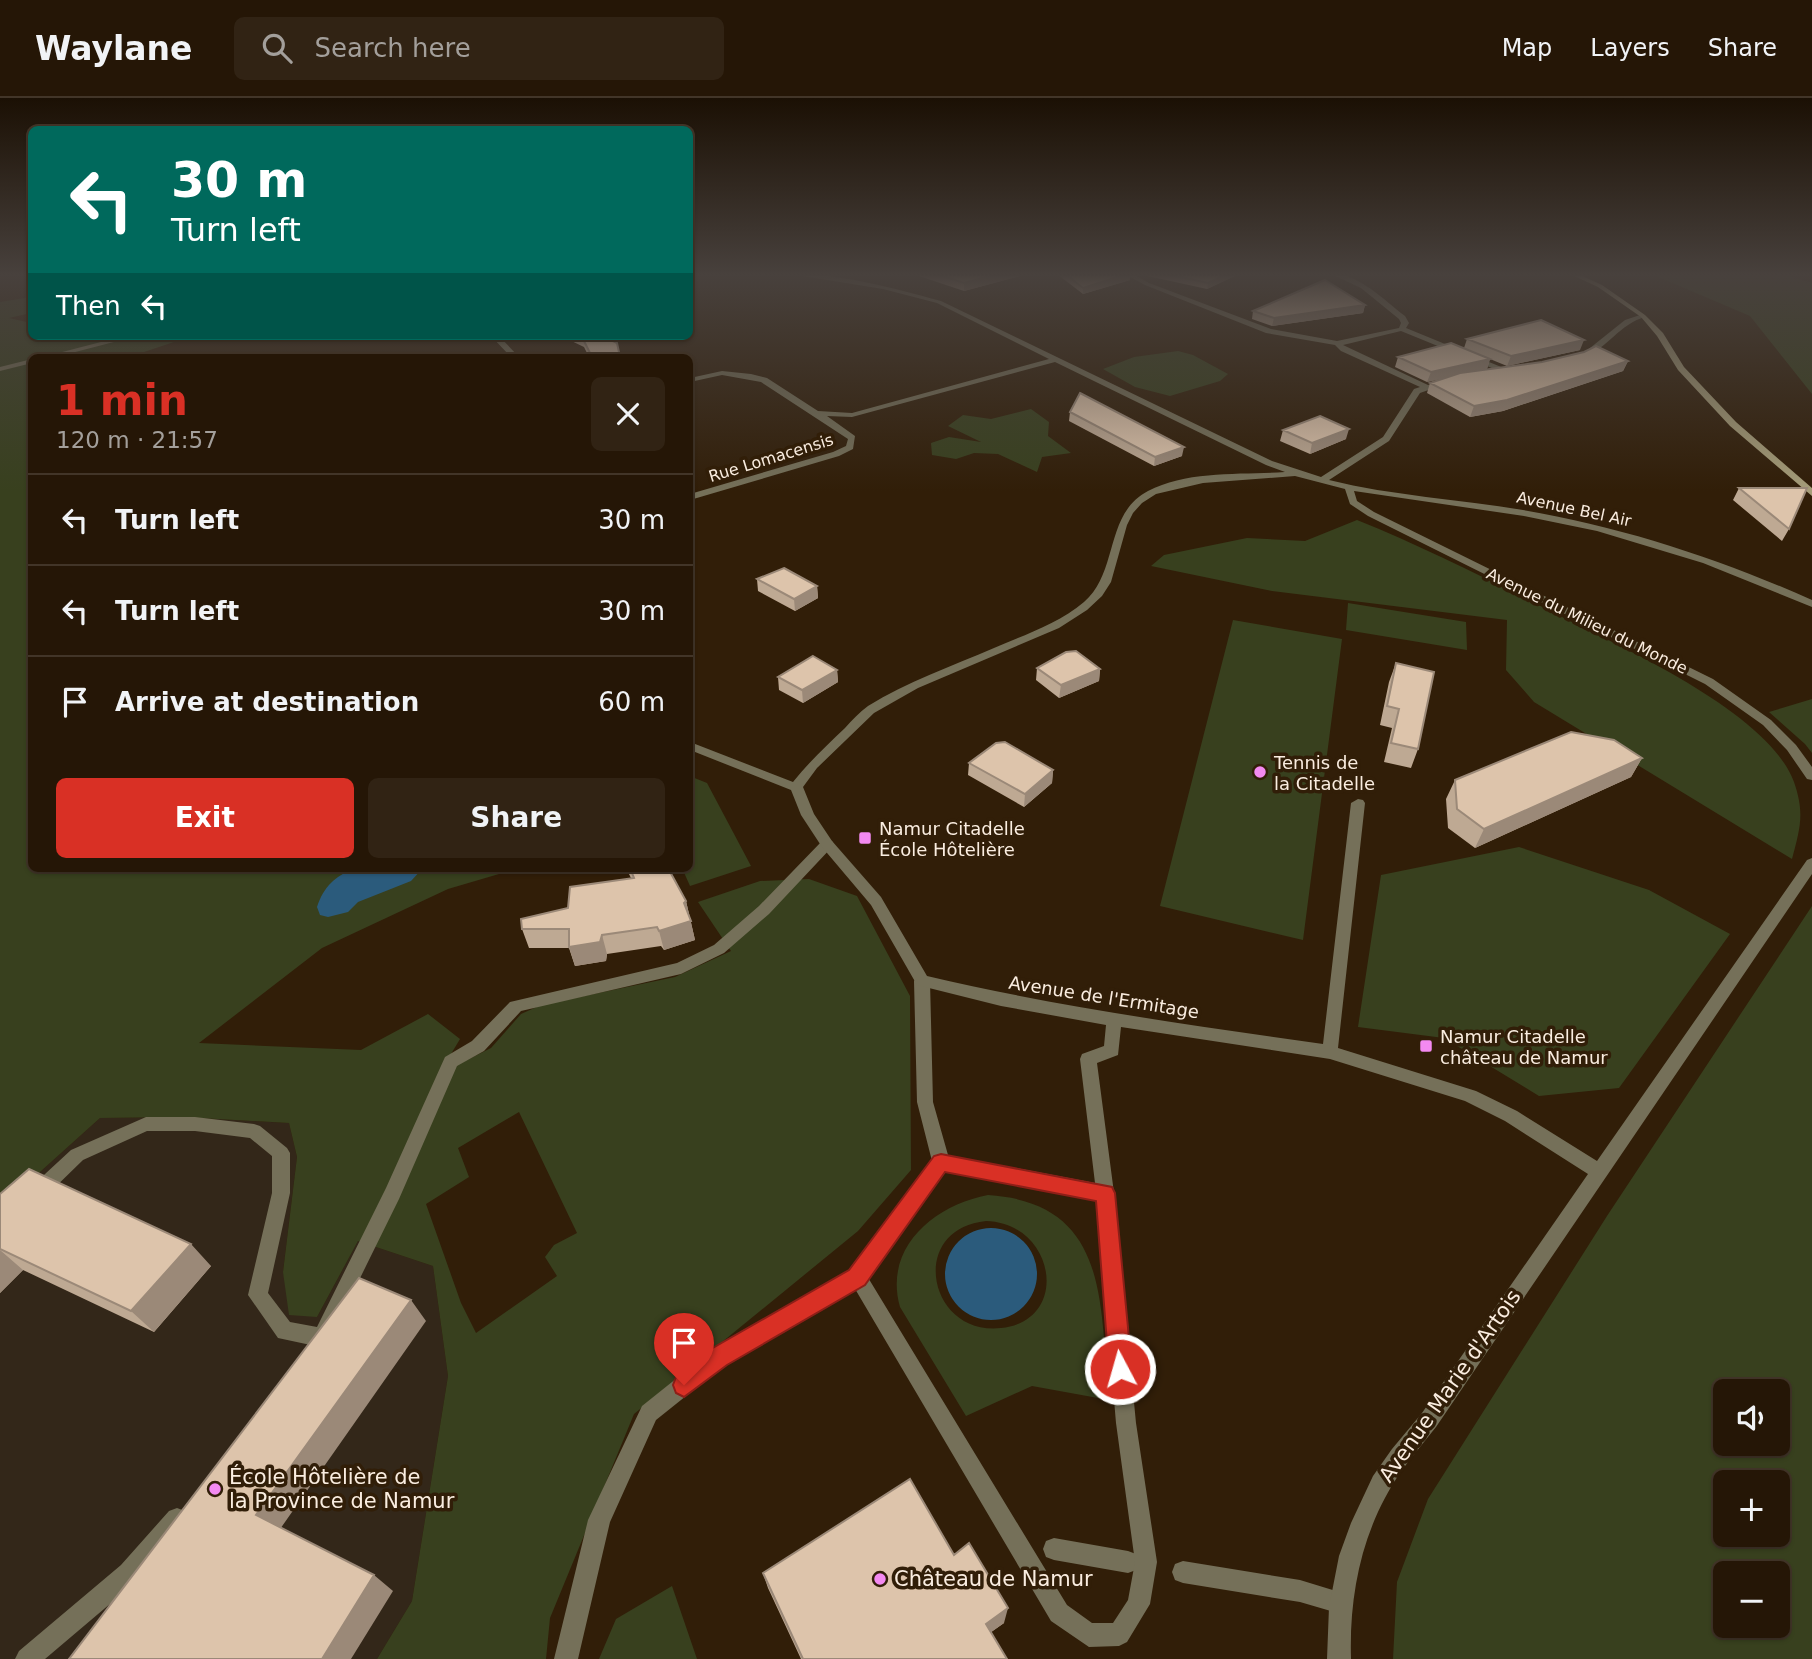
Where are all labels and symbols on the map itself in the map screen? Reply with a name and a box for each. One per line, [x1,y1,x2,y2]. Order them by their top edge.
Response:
street label: Rue Lomacensis [706,430,836,486]
street label: Avenue Bel Air [1515,488,1634,531]
street label: Avenue du Milieu du Monde [1483,564,1691,678]
place label: Tennis de la Citadelle [1273,752,1375,794]
marker: Tennis de la Citadelle [1252,764,1268,780]
place label: Namur Citadelle École Hôtelière [879,818,1025,860]
marker: Namur Citadelle École Hôtelière [857,830,873,846]
street label: Avenue de l'Ermitage [1007,972,1201,1022]
place label: Namur Citadelle château de Namur [1440,1026,1608,1068]
marker: Namur Citadelle château de Namur [1418,1038,1434,1054]
street label: Avenue Marie d'Artois [1374,1285,1526,1487]
pin [654,1313,714,1385]
position arrow [1083,1332,1157,1406]
place label: École Hôtelière de la Province de Namur [229,1464,455,1513]
marker: École Hôtelière de la Province de Namur [207,1481,223,1497]
place label: Château de Namur [894,1567,1093,1591]
marker: Château de Namur [872,1571,888,1587]

